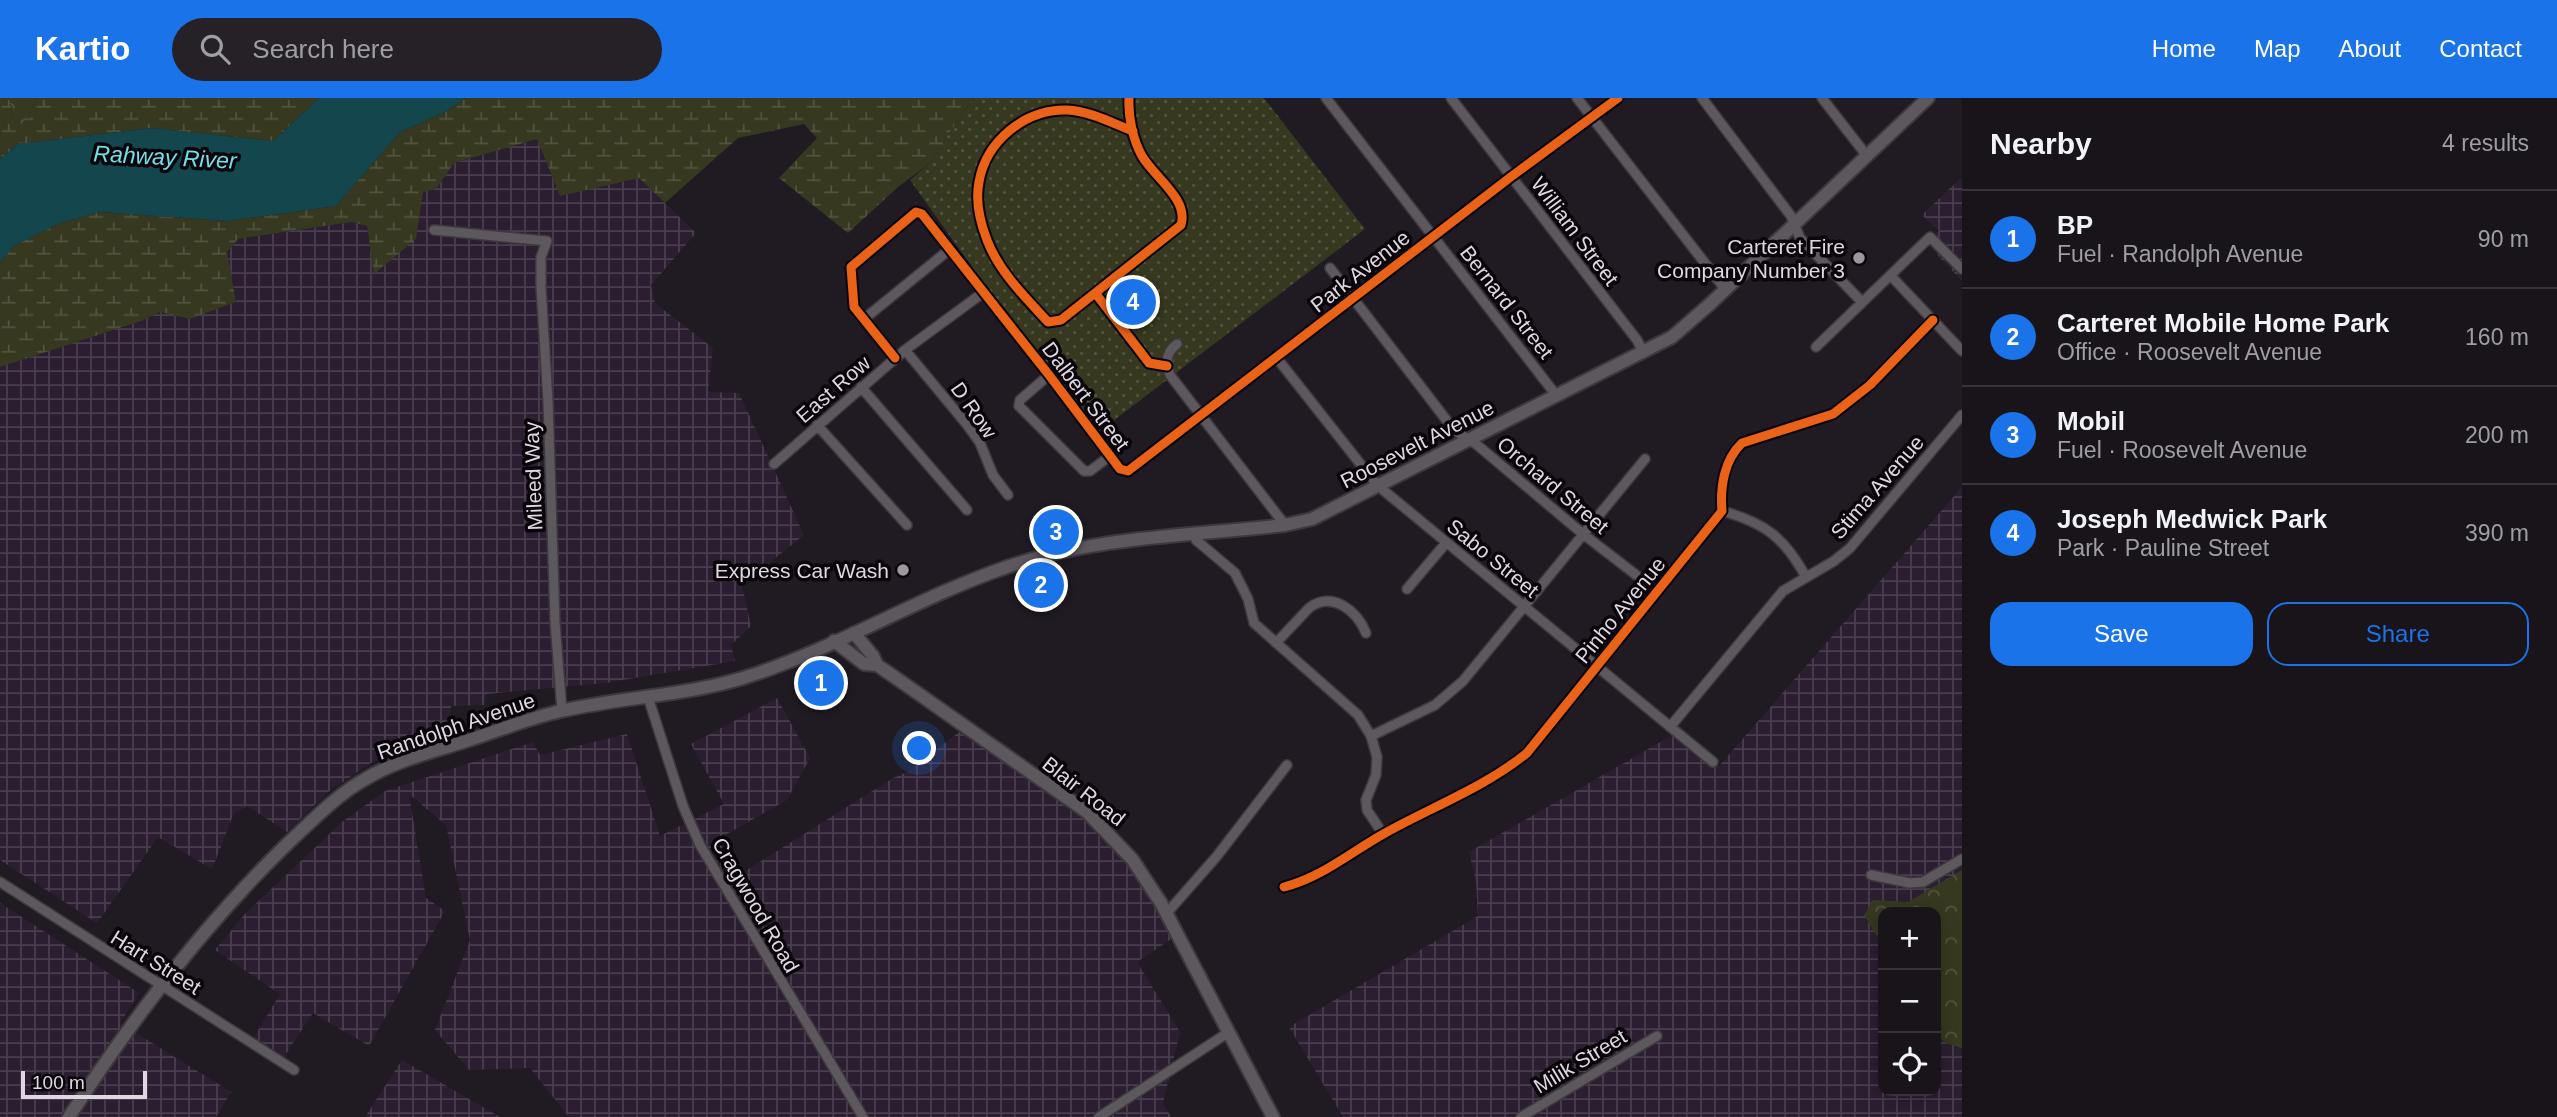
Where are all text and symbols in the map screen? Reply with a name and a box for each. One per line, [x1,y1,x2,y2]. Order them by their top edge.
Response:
search box [172,18,662,81]
text: Kartio [35,30,130,67]
icon: search [196,30,234,68]
text: Search here [252,34,394,64]
text: Home [2152,35,2216,62]
text: Map [2254,35,2301,62]
text: About [2339,35,2401,62]
text: Contact [2439,35,2522,62]
text: Nearby [1990,127,2092,160]
text: 4 results [2442,130,2529,156]
water label: Rahway River [93,140,238,174]
street label: William Street [1527,172,1623,290]
text: BP [2057,210,2093,240]
street label: Park Avenue [1306,225,1414,317]
text: 1 [2007,226,2019,252]
text: 90 m [2478,226,2529,252]
place label: Carteret Fire Company Number 3 [1657,235,1845,282]
street label: Bernard Street [1456,241,1558,363]
text: Fuel · Randolph Avenue [2057,241,2303,267]
marker: Carteret Fire Company Number 3 [1851,250,1867,266]
pin: 4 [1110,276,1156,328]
text: Carteret Mobile Home Park [2057,308,2389,338]
text: 2 [2007,324,2019,350]
text: 160 m [2465,324,2529,350]
street label: Dalbert Street [1038,337,1134,455]
text: Office · Roosevelt Avenue [2057,339,2322,365]
street label: East Row [792,350,875,427]
street label: D Row [947,378,1002,443]
street label: Roosevelt Avenue [1337,395,1497,493]
text: Mobil [2057,406,2125,436]
street label: Mileed Way [520,421,546,531]
text: 3 [2007,422,2019,448]
text: 200 m [2465,422,2529,448]
street label: Stima Avenue [1826,431,1928,543]
street label: Orchard Street [1493,432,1613,538]
text: Fuel · Roosevelt Avenue [2057,437,2307,463]
text: Joseph Medwick Park [2057,504,2327,534]
pin: 3 [1033,506,1079,558]
street label: Sabo Street [1443,514,1543,602]
text: 4 [2007,520,2019,546]
text: 390 m [2465,520,2529,546]
text: Park · Pauline Street [2057,535,2269,561]
street label: Pinho Avenue [1570,553,1670,667]
place label: Express Car Wash [715,559,889,582]
pin: 2 [1018,559,1064,611]
marker: Express Car Wash [895,562,911,578]
button: Save [1990,602,2253,666]
button: Share [2267,602,2529,666]
pin: 1 [798,657,844,709]
street label: Randolph Avenue [374,688,538,764]
your location [902,731,936,765]
street label: Blair Road [1038,752,1130,830]
street label: Cragwood Road [708,834,804,976]
map controls [1878,907,1941,1096]
button: + [1878,907,1941,970]
street label: Hart Street [107,925,205,999]
button: − [1878,970,1941,1033]
street label: Milik Street [1530,1024,1631,1098]
button: locate [1878,1033,1941,1096]
scale bar [21,1068,147,1100]
text: 100 m [32,1072,85,1093]

